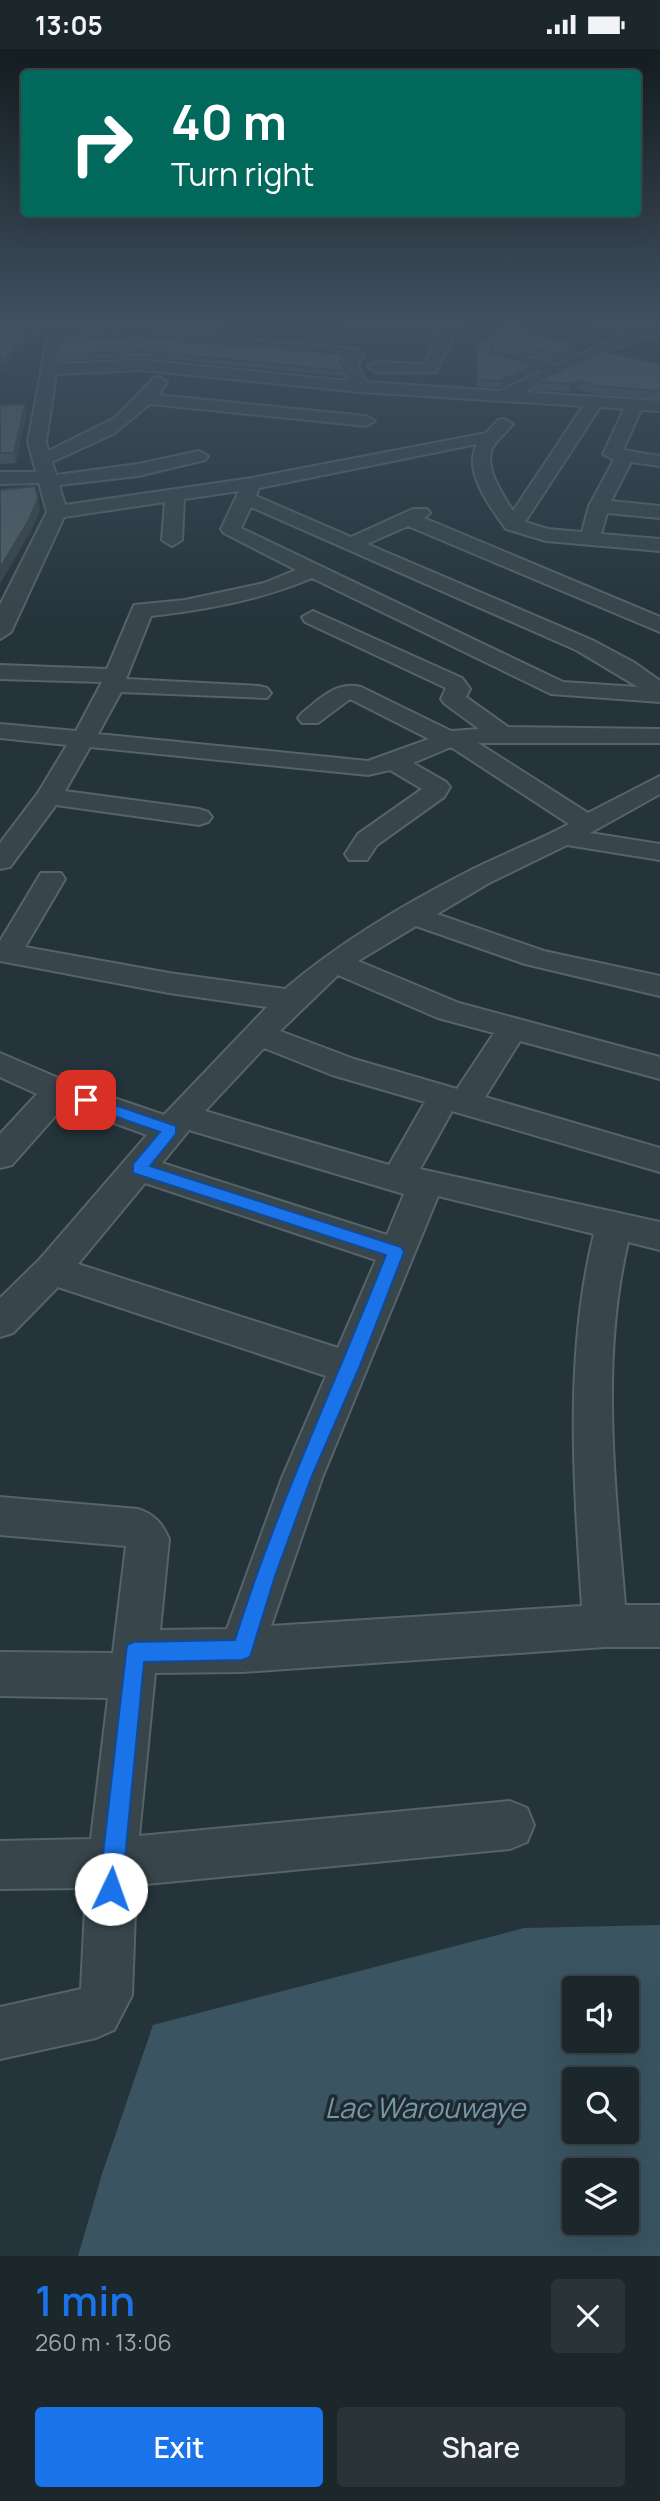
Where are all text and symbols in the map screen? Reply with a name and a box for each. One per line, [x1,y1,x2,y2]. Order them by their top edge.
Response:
text: 13:05 [35,7,103,43]
text: 40 m [171,88,287,155]
icon: right [56,98,147,189]
text: Turn right [171,152,314,196]
pin [56,1070,116,1130]
icon: arrive [67,1081,105,1119]
position arrow [74,1852,148,1926]
map controls [562,1976,639,2235]
button: sound [562,1976,639,2053]
button: search [562,2067,639,2144]
water label: Lac Warouwaye [325,2088,527,2126]
button: layers [562,2158,639,2235]
text: 1 min [35,2271,135,2329]
button: close [551,2279,625,2353]
text: 260 m · 13:06 [35,2326,172,2358]
button: Exit [35,2407,323,2487]
button: Share [337,2407,625,2487]

